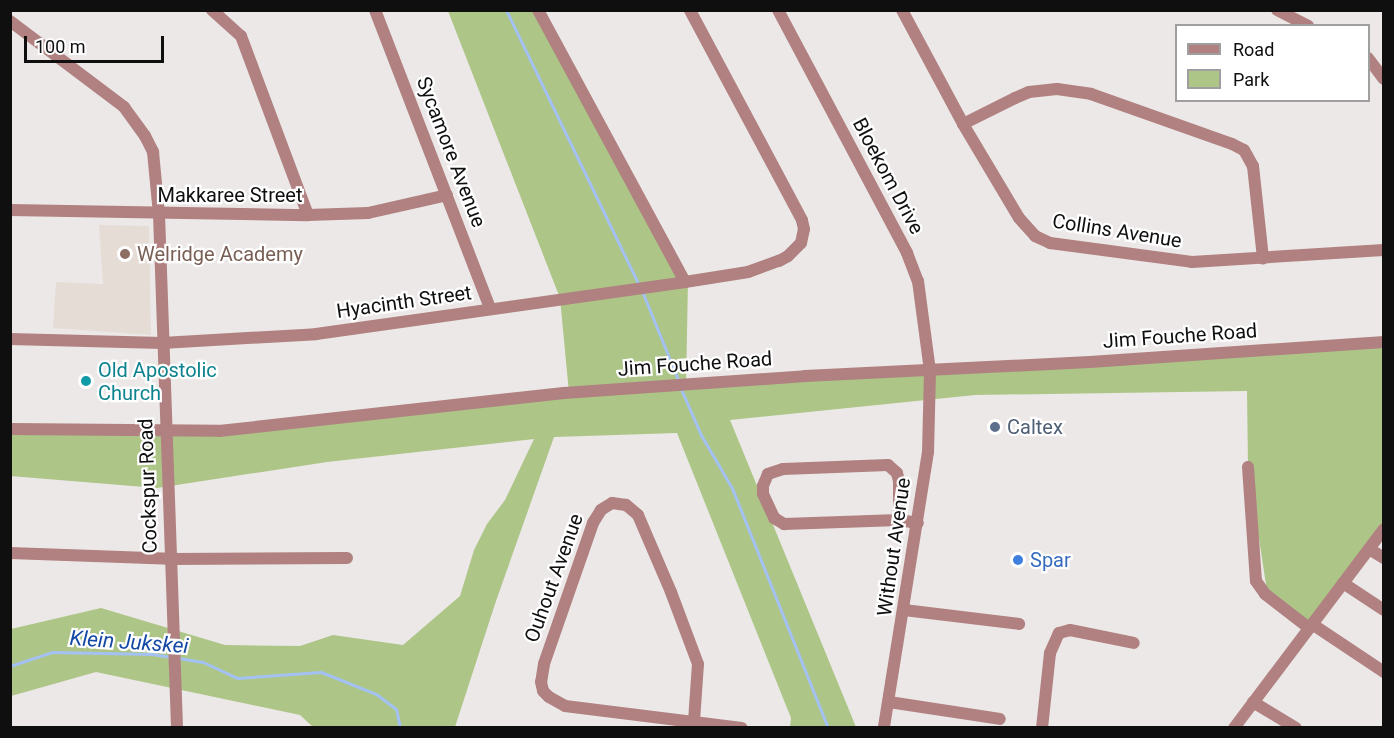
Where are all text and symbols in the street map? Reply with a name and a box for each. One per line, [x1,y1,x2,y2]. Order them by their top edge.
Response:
scale bar [27,24,166,62]
legend [1175,24,1370,102]
text: 100 m [35,36,86,57]
text: Road [1233,39,1274,60]
text: Park [1233,69,1269,90]
street label: Sycamore Avenue [411,73,491,231]
street label: Bloekom Drive [847,114,929,238]
street label: Makkaree Street [157,183,303,207]
street label: Collins Avenue [1051,209,1183,253]
place label: Welridge Academy [137,242,303,266]
marker: Welridge Academy [118,247,132,261]
street label: Hyacinth Street [335,281,473,323]
street label: Jim Fouche Road [1102,319,1258,353]
street label: Jim Fouche Road [617,347,773,381]
place label: Old Apostolic Church [98,358,217,405]
marker: Old Apostolic Church [79,374,93,388]
place label: Caltex [1007,415,1063,439]
street label: Cockspur Road [134,418,162,554]
marker: Caltex [988,420,1002,434]
street label: Without Avenue [872,476,916,618]
street label: Ouhout Avenue [520,510,588,646]
place label: Spar [1030,548,1071,572]
marker: Spar [1011,553,1025,567]
water label: Klein Jukskei [69,625,189,659]

